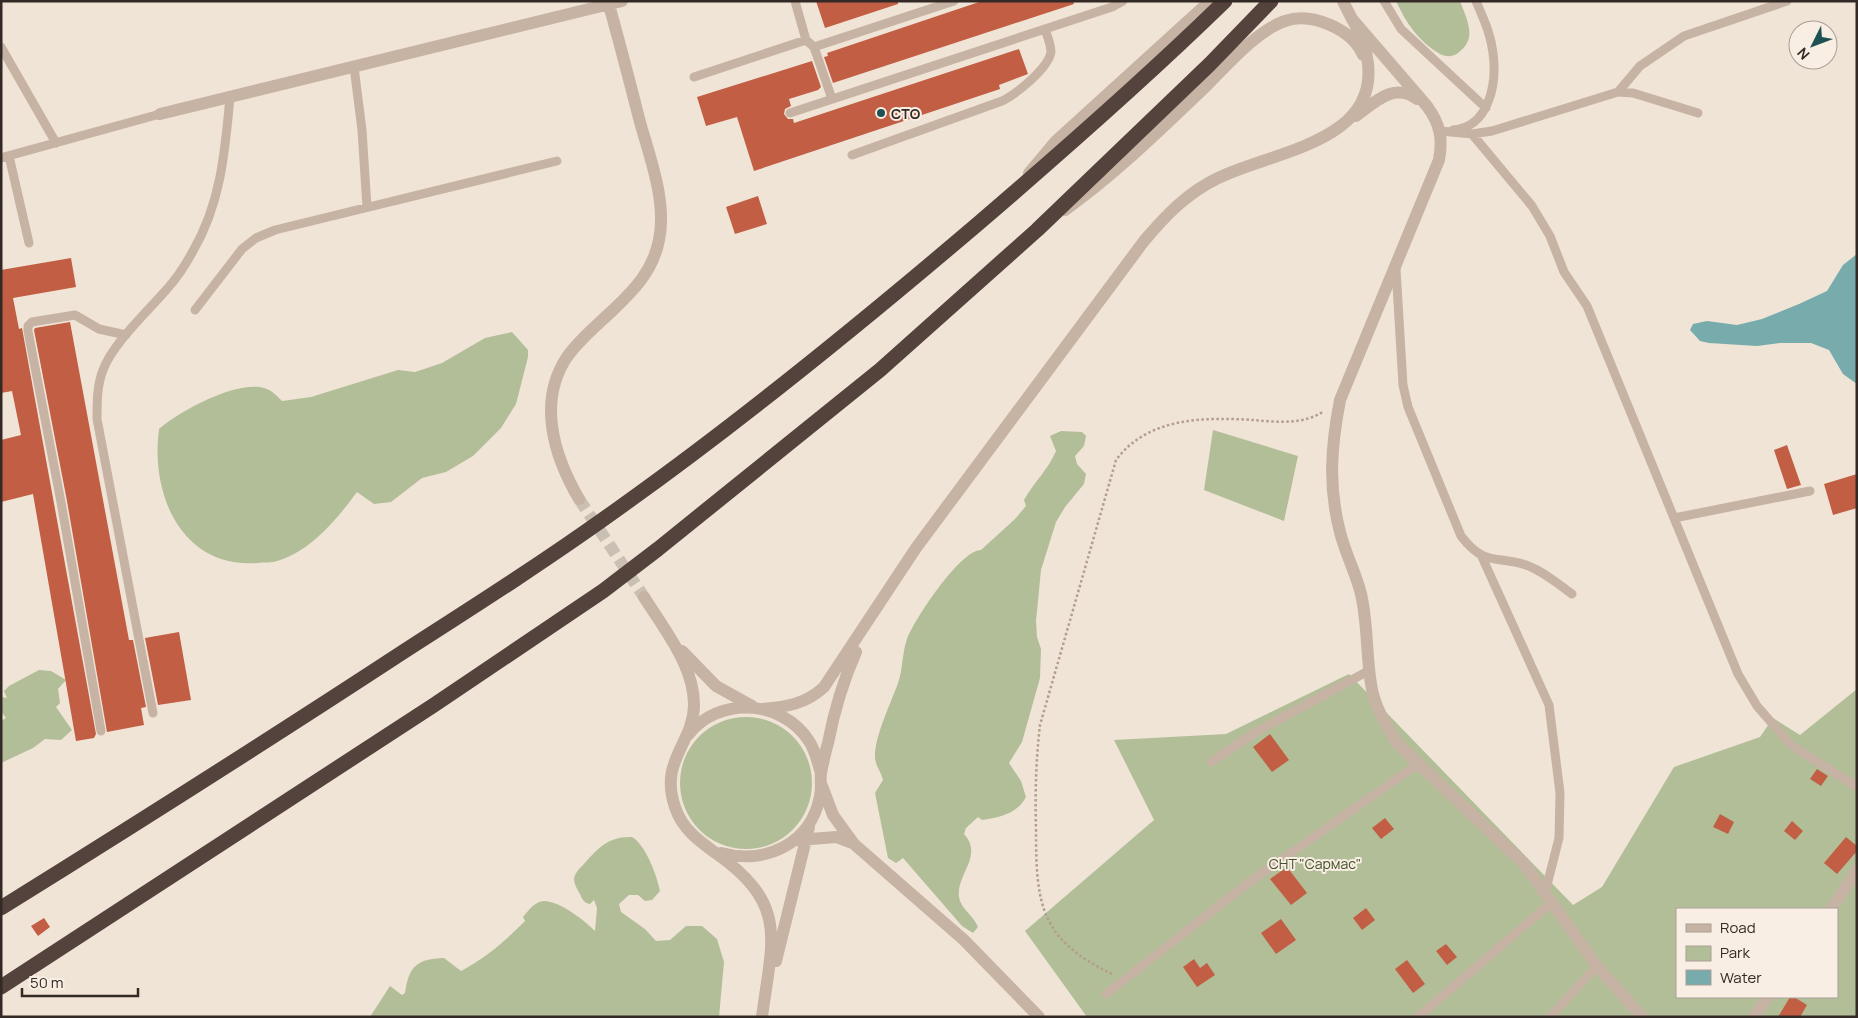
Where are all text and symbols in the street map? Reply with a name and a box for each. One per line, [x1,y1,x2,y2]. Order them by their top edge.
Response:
north arrow [1788,20,1838,70]
text: N [1793,44,1813,64]
place label: СТО [891,104,921,123]
marker: СТО [875,107,887,119]
park label: СНТ "Сармас" [1269,854,1361,873]
legend [1676,908,1838,998]
text: Road [1720,917,1756,938]
text: Park [1720,942,1750,963]
scale bar [22,966,139,998]
text: Water [1720,967,1762,988]
text: 50 m [30,972,64,993]

